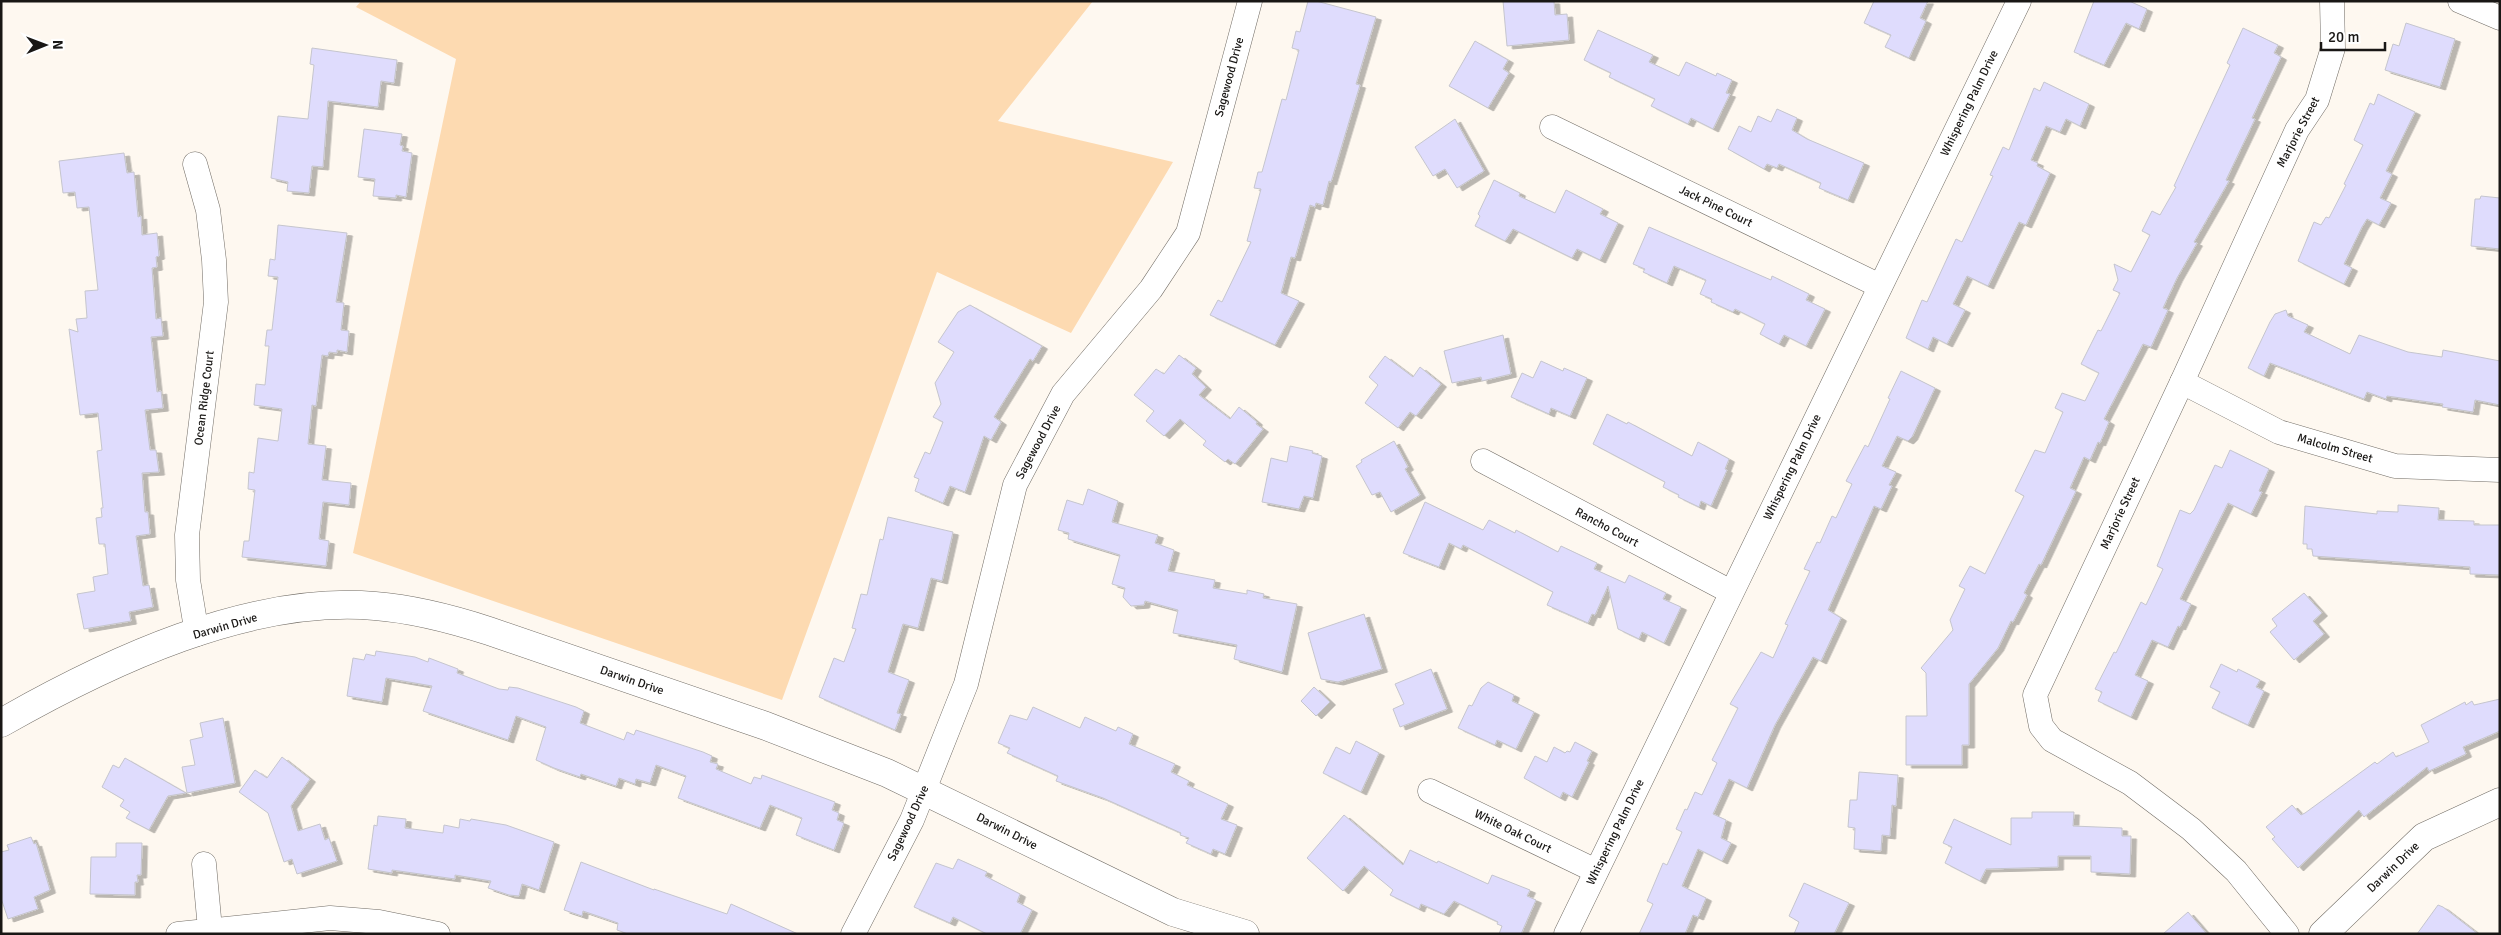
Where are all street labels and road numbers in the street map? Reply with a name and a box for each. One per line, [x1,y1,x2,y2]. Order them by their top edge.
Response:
street label: Sagewood Drive [1212,36,1247,119]
street label: Whispering Palm Drive [1937,48,2002,159]
street label: Marjorie Street [2274,94,2323,170]
street label: Jack Pine Court [1677,182,1755,231]
street label: Ocean Ridge Court [191,350,218,446]
street label: Sagewood Drive [1013,403,1064,482]
street label: Whispering Palm Drive [1760,412,1825,523]
street label: Malcolm Street [2295,431,2374,466]
street label: Marjorie Street [2097,475,2144,552]
street label: Rancho Court [1572,504,1641,550]
street label: Darwin Drive [191,610,259,643]
street label: Darwin Drive [598,663,666,698]
street label: Whispering Palm Drive [1583,777,1648,888]
street label: Sagewood Drive [884,783,933,863]
street label: White Oak Court [1472,806,1554,857]
street label: Darwin Drive [974,810,1040,853]
street label: Darwin Drive [2364,839,2422,896]

